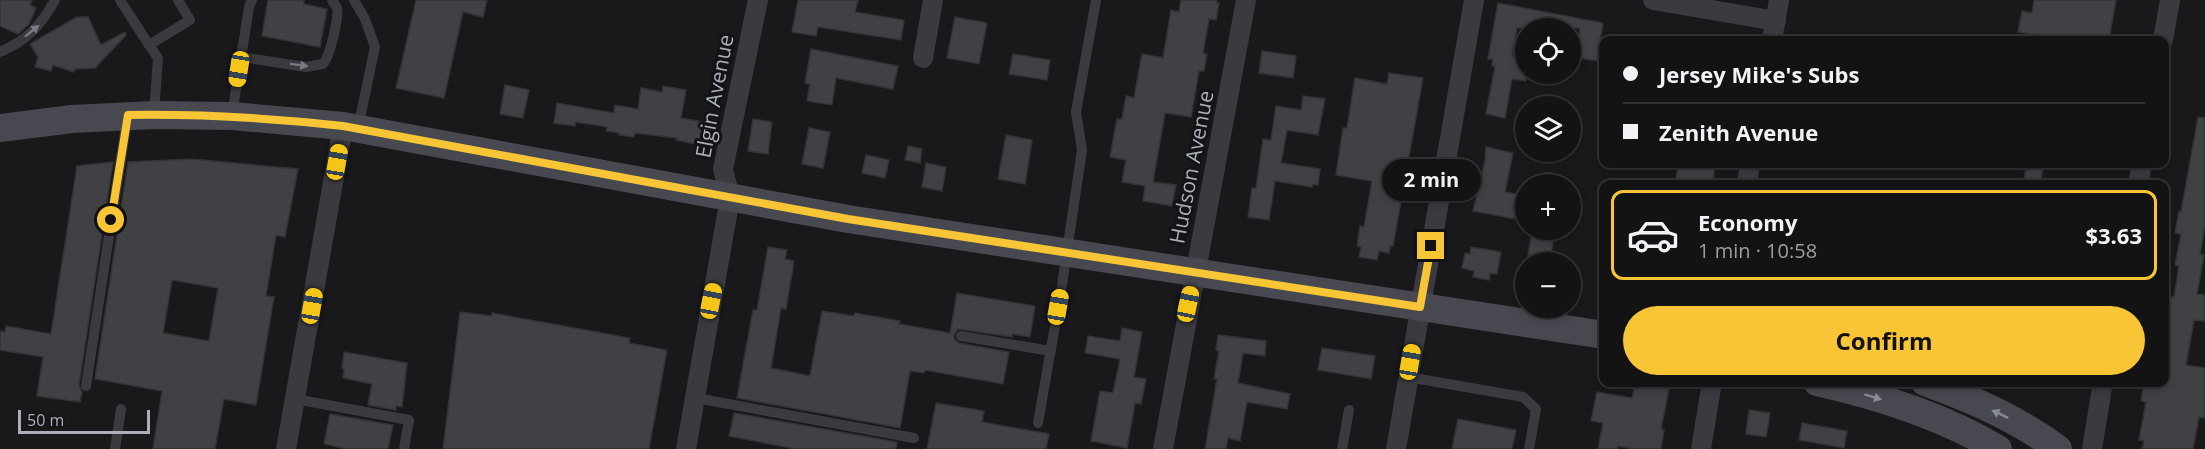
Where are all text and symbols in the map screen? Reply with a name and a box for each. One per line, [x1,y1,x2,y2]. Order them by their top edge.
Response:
map controls [1515,18,1581,318]
button: locate [1515,18,1581,84]
one-way arrow [25,25,40,37]
street label: Elgin Avenue [688,32,740,160]
car [227,50,251,88]
text: Jersey Mike's Subs [1659,59,1859,89]
one-way arrow [289,61,308,70]
street label: Hudson Avenue [1162,88,1220,246]
button: layers [1515,96,1581,162]
text: Zenith Avenue [1659,117,1818,147]
car [325,143,349,181]
callout: 2 min [1382,159,1480,201]
text: 2 min [1404,166,1459,193]
button: + [1515,174,1581,240]
route start [97,206,124,233]
text: Economy [1698,207,1797,237]
icon: car [1626,208,1680,262]
text: $3.63 [2085,220,2142,250]
route end [1417,232,1444,259]
text: 1 min · 10:58 [1698,237,1817,264]
button: − [1515,252,1581,318]
car [699,282,723,320]
car [1175,285,1201,323]
car [300,287,324,325]
car [1046,288,1070,326]
button: Confirm [1623,306,2145,375]
car [1398,343,1422,381]
one-way arrow [1864,393,1882,402]
scale bar [18,407,150,434]
text: 50 m [27,409,64,431]
one-way arrow [1992,409,2009,418]

